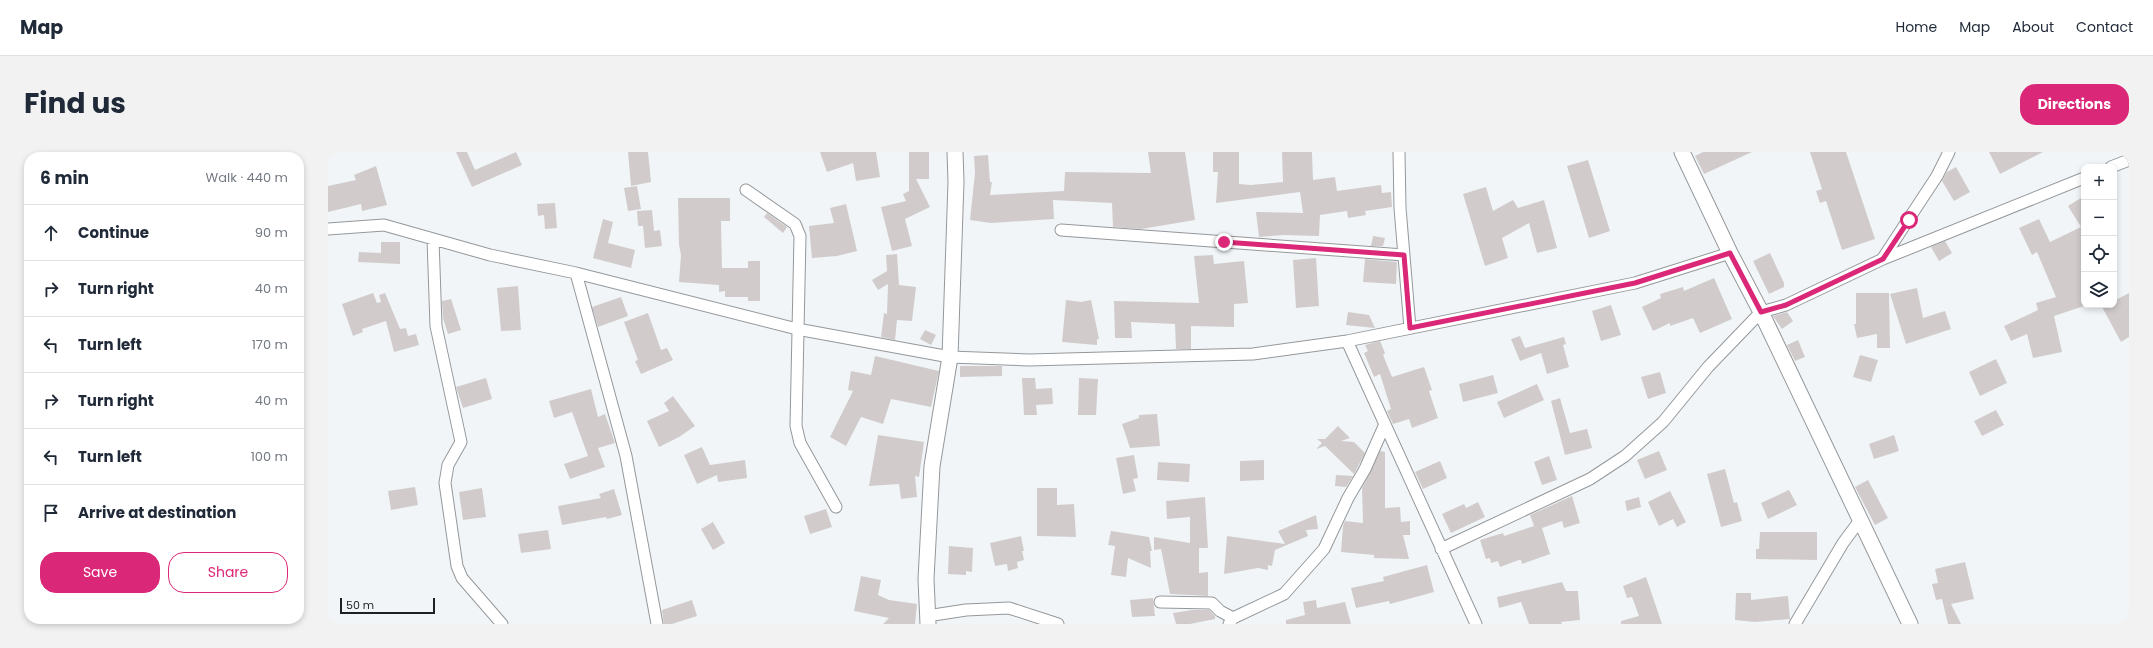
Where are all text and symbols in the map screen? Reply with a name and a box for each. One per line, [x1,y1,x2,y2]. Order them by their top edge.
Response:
text: Map [20,14,63,41]
text: Home [1895,17,1937,37]
text: Map [1959,17,1990,37]
text: About [2012,17,2054,37]
text: Contact [2076,17,2133,37]
text: Find us [24,84,126,123]
button: Directions [2020,84,2129,125]
map controls [2081,164,2117,308]
button: + [2081,164,2117,200]
text: 6 min [40,166,89,190]
text: Walk · 440 m [206,168,288,187]
button: − [2081,200,2117,236]
route start [1900,211,1918,229]
icon: ahead [40,222,62,244]
text: Continue [78,222,149,243]
text: 90 m [255,223,288,242]
route end [1215,233,1233,251]
button: locate [2081,236,2117,272]
button: layers [2081,272,2117,308]
icon: right [40,278,62,300]
text: Turn right [78,278,154,299]
text: 40 m [255,279,288,298]
icon: left [40,334,62,356]
text: Turn left [78,334,142,355]
text: 170 m [252,335,288,354]
icon: right [40,390,62,412]
text: Turn right [78,390,154,411]
text: 40 m [255,391,288,410]
icon: left [40,446,62,468]
text: Turn left [78,446,142,467]
text: 100 m [251,447,288,466]
icon: arrive [40,502,62,524]
text: Arrive at destination [78,502,236,523]
button: Save [40,552,160,593]
button: Share [168,552,288,593]
scale bar [340,596,435,615]
text: 50 m [346,597,374,613]

